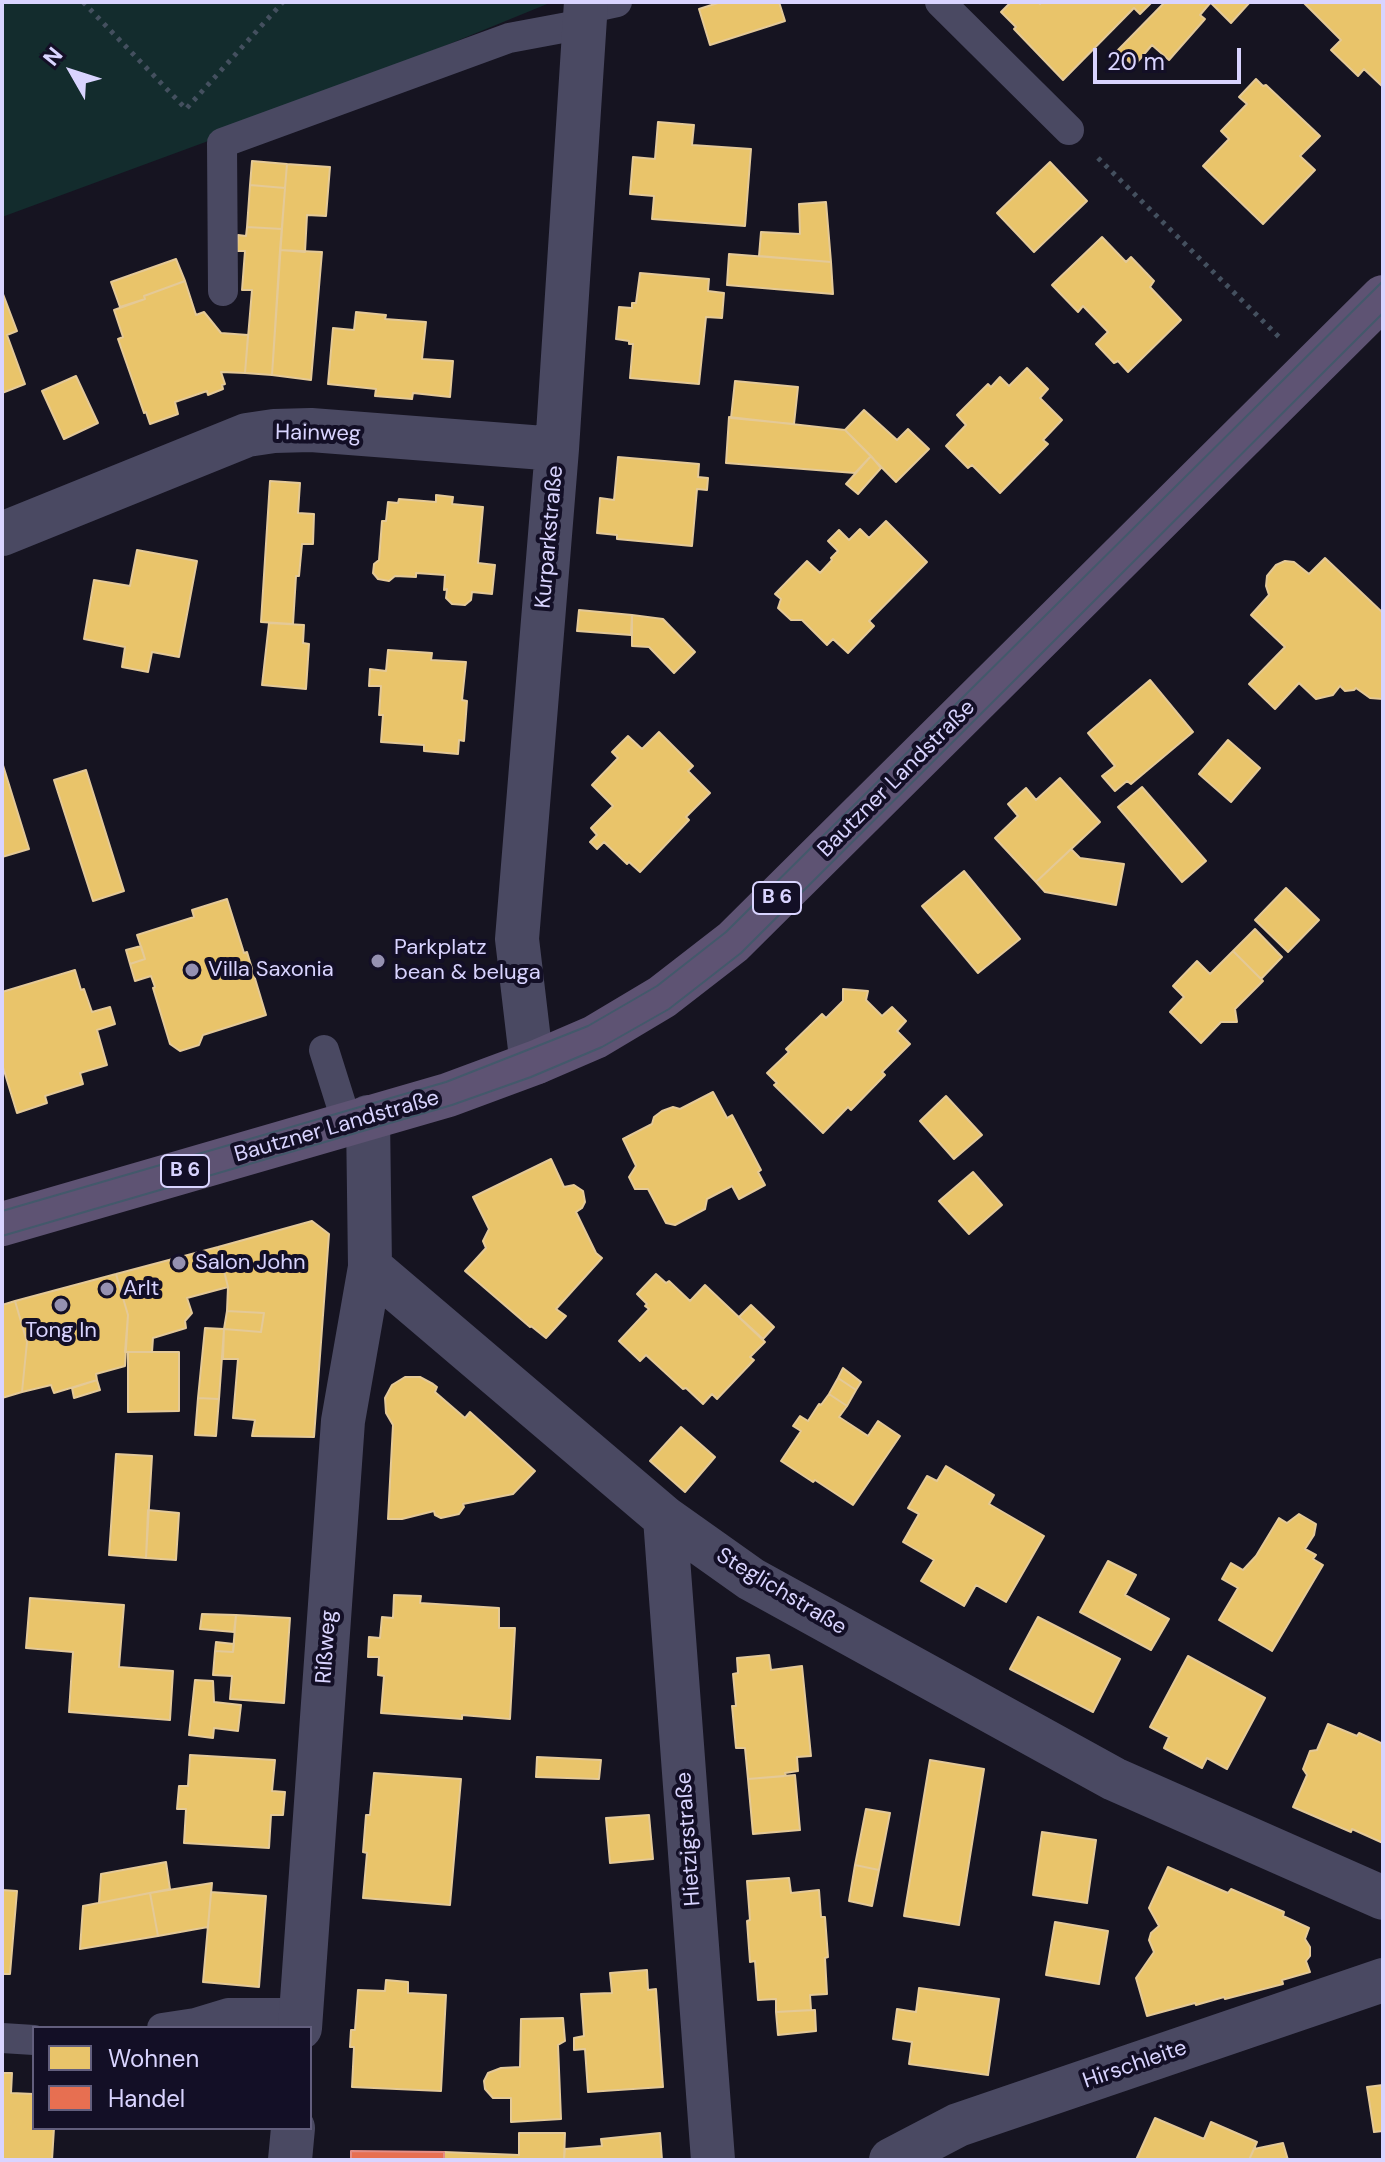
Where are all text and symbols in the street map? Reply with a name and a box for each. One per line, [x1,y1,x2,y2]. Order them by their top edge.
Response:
north arrow [32,32,112,112]
scale bar [1097,32,1245,82]
text: N [37,41,69,72]
text: 20 m [1107,46,1165,77]
street label: Hainweg [275,420,361,448]
street label: Kurparkstraße [531,464,569,610]
street label: Bautzner Landstraße [813,695,981,863]
road number: B 6 [753,882,801,914]
place label: Parkplatz bean & beluga [394,935,541,986]
marker: Parkplatz bean & beluga [369,952,387,970]
place label: Villa Saxonia [208,957,334,983]
marker: Villa Saxonia [183,961,201,979]
street label: Bautzner Landstraße [232,1085,442,1169]
road number: B 6 [161,1155,209,1187]
place label: Salon John [195,1250,306,1276]
marker: Salon John [170,1254,188,1272]
place label: Arlt [123,1276,159,1302]
marker: Arlt [98,1280,116,1298]
marker: Tong In [52,1296,70,1314]
place label: Tong In [25,1318,97,1344]
street label: Steglichstraße [711,1543,851,1641]
street label: Rißweg [311,1609,343,1685]
street label: Hietzigstraße [671,1771,707,1907]
legend [32,2026,312,2130]
street label: Hirschleite [1080,2035,1190,2095]
text: Wohnen [108,2043,199,2074]
text: Handel [108,2083,185,2114]

